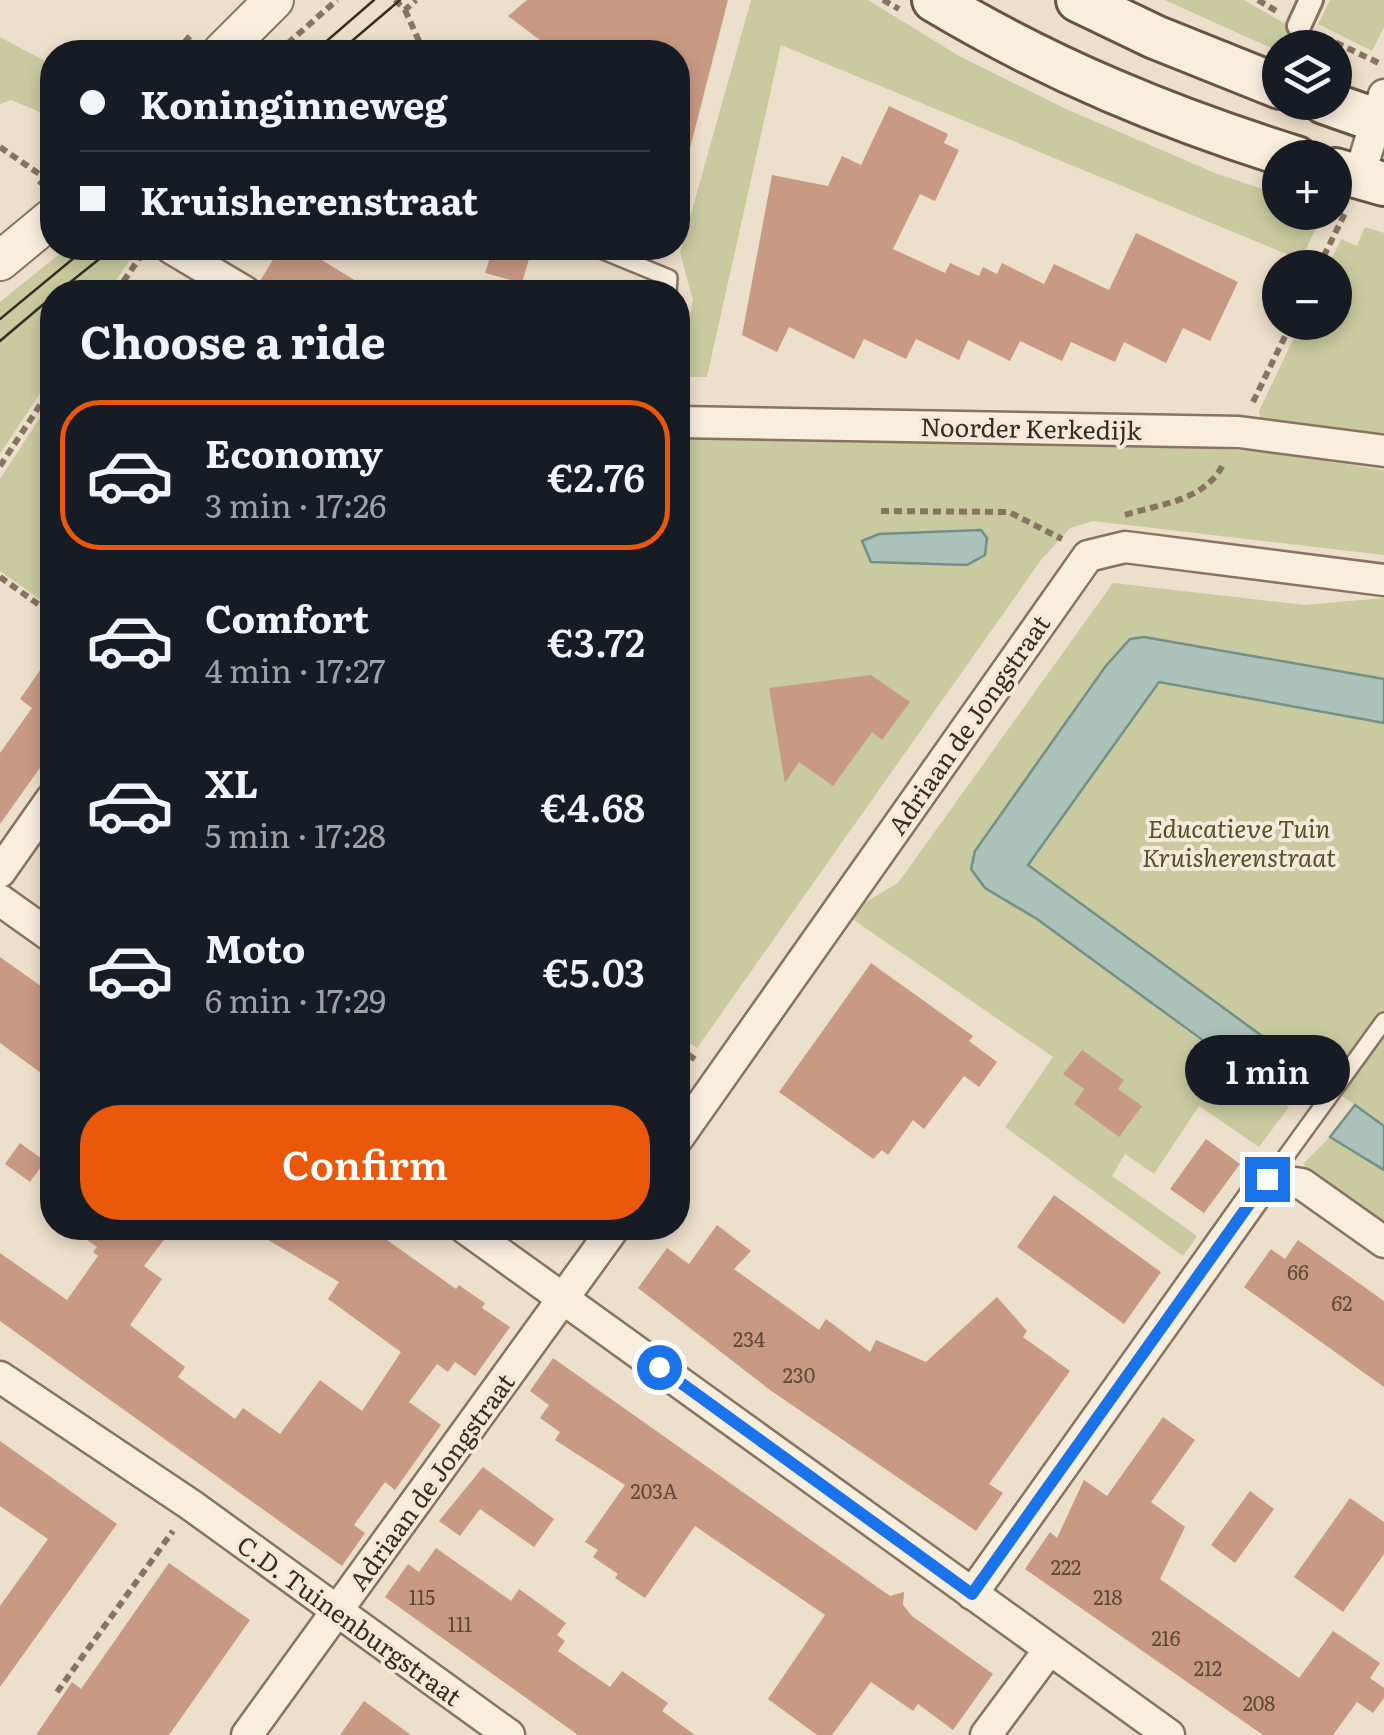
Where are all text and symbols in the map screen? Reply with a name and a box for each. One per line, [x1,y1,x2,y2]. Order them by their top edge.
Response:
map controls [1262,30,1352,340]
button: layers [1262,30,1352,120]
text: Koninginneweg [140,74,447,131]
button: + [1262,140,1352,230]
text: Kruisherenstraat [140,170,478,227]
button: − [1262,250,1352,340]
text: Choose a ride [80,306,386,373]
street label: Noorder Kerkedijk [920,407,1143,448]
text: Economy [205,423,383,480]
icon: car [85,430,175,520]
text: €2.76 [548,447,645,504]
text: 3 min · 17:26 [205,480,386,528]
text: Comfort [205,588,369,645]
icon: car [85,595,175,685]
street label: Adriaan de Jongstraat [878,607,1058,842]
text: €3.72 [548,612,645,669]
text: 4 min · 17:27 [205,645,385,693]
text: XL [205,753,258,810]
icon: car [85,760,175,850]
text: €4.68 [541,777,645,834]
park label: Educatieve Tuin Kruisherenstraat [1142,809,1336,875]
text: 5 min · 17:28 [205,810,386,858]
text: Moto [205,918,305,975]
icon: car [85,925,175,1015]
text: €5.03 [543,942,645,999]
text: 6 min · 17:29 [205,975,386,1023]
callout: 1 min [1184,1034,1350,1104]
text: 1 min [1225,1046,1310,1094]
button: Confirm [80,1105,650,1220]
route end [1245,1157,1290,1202]
house number: 66 [1287,1256,1309,1286]
house number: 62 [1332,1287,1352,1317]
house number: 234 [733,1323,765,1353]
route start [637,1345,682,1390]
house number: 230 [783,1359,815,1389]
street label: Adriaan de Jongstraat [339,1365,522,1598]
house number: 203A [631,1475,678,1505]
street label: C.D. Tuinenburgstraat [230,1526,470,1714]
house number: 222 [1051,1551,1081,1581]
house number: 115 [409,1581,435,1611]
house number: 218 [1093,1581,1123,1611]
house number: 111 [448,1608,472,1638]
house number: 216 [1151,1622,1181,1652]
house number: 212 [1194,1652,1222,1682]
house number: 208 [1243,1687,1275,1717]

